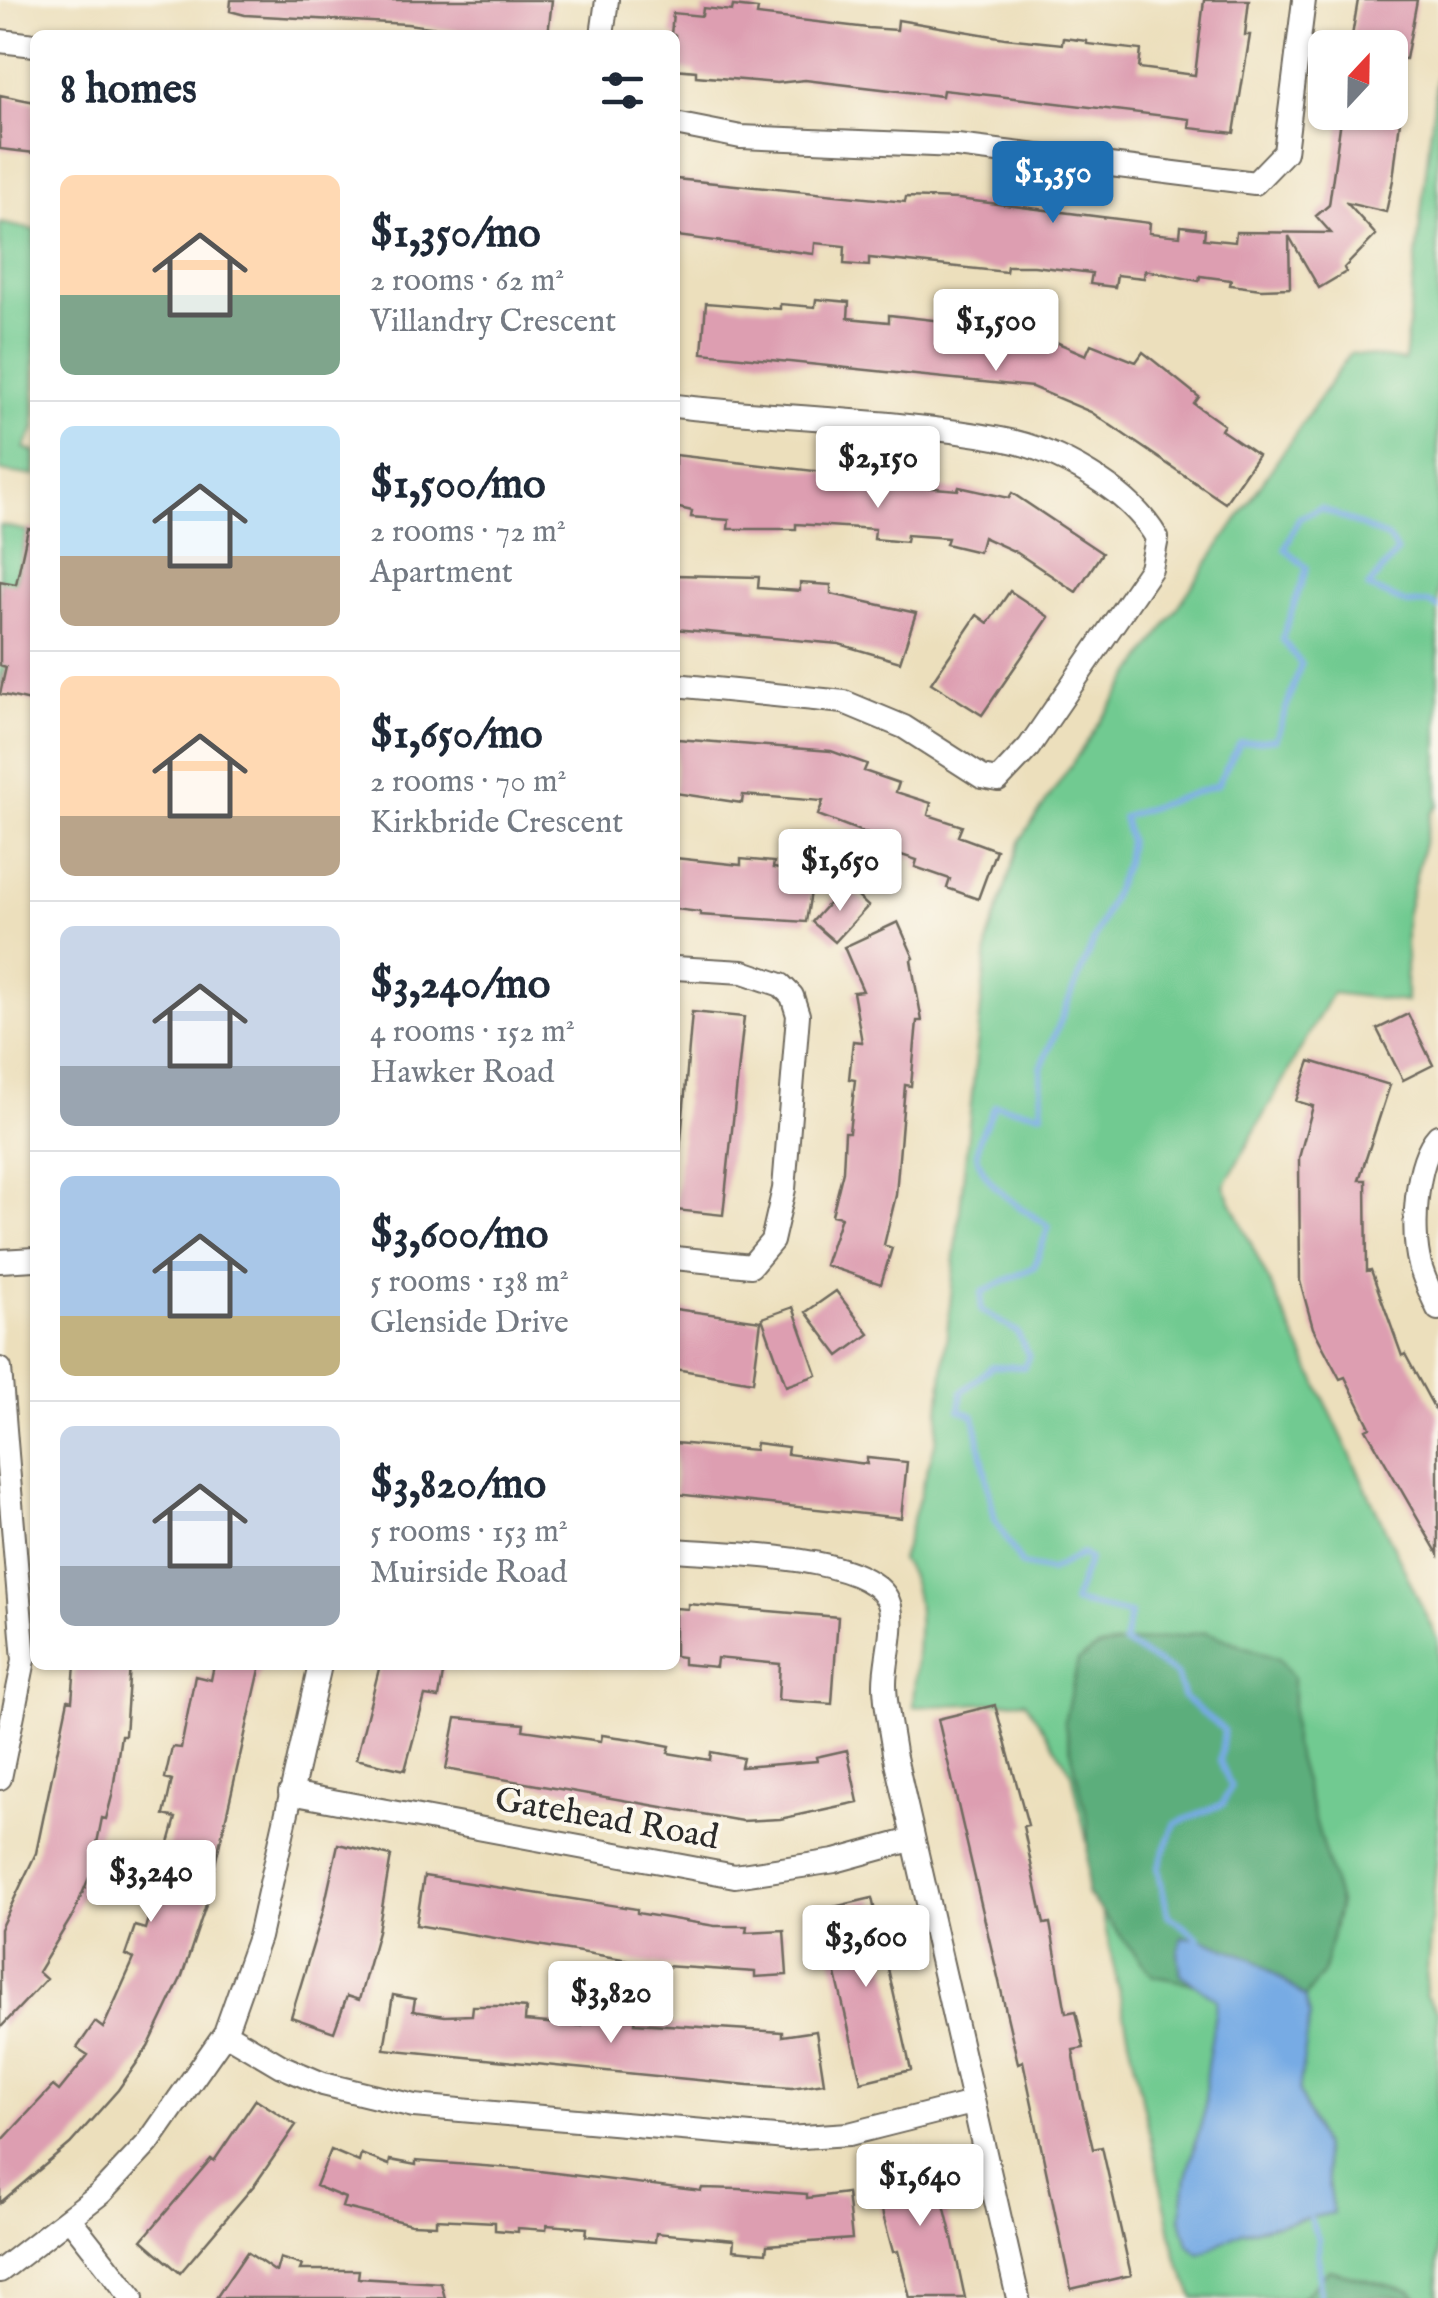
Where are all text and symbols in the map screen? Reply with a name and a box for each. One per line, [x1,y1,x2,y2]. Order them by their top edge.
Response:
north arrow [1308,30,1408,130]
map controls [1308,30,1408,130]
icon: filters [595,63,650,118]
text: 8 homes [60,64,197,117]
pin: $1,350 [972,141,1134,226]
text: $1,350 [1014,153,1092,194]
text: $1,350/mo [370,208,541,261]
icon: home [140,215,260,335]
text: 2 rooms · 62 m² [370,261,564,302]
pin: $1,500 [915,289,1077,374]
text: $1,500 [955,301,1037,342]
text: Villandry Crescent [370,302,616,343]
pin: $2,150 [797,426,959,511]
text: $2,150 [838,438,918,479]
text: $1,500/mo [370,459,546,512]
icon: home [140,466,260,586]
text: 2 rooms · 72 m² [370,512,566,553]
text: Apartment [370,553,513,594]
text: $1,650/mo [370,709,543,762]
icon: home [140,716,260,836]
text: 2 rooms · 70 m² [370,762,567,803]
text: Kirkbride Crescent [370,803,623,844]
pin: $1,650 [759,829,921,914]
text: $1,650 [801,841,879,882]
text: $3,240/mo [370,959,550,1012]
icon: home [140,966,260,1086]
text: 4 rooms · 152 m² [370,1012,575,1053]
text: Hawker Road [370,1053,554,1094]
text: $3,600/mo [370,1209,548,1262]
icon: home [140,1216,260,1336]
text: 5 rooms · 138 m² [370,1262,569,1303]
text: Glenside Drive [370,1303,569,1344]
text: $3,820/mo [370,1459,546,1512]
icon: home [140,1466,260,1586]
text: 5 rooms · 153 m² [370,1512,568,1553]
text: Muirside Road [370,1553,567,1594]
street label: Gatehead Road [491,1778,722,1861]
pin: $3,240 [70,1840,232,1925]
text: $3,240 [109,1852,193,1893]
pin: $3,600 [785,1905,947,1990]
text: $3,600 [824,1917,908,1958]
pin: $3,820 [530,1961,692,2046]
text: $3,820 [570,1973,652,2014]
pin: $1,640 [839,2144,1001,2229]
text: $1,640 [878,2156,962,2197]

